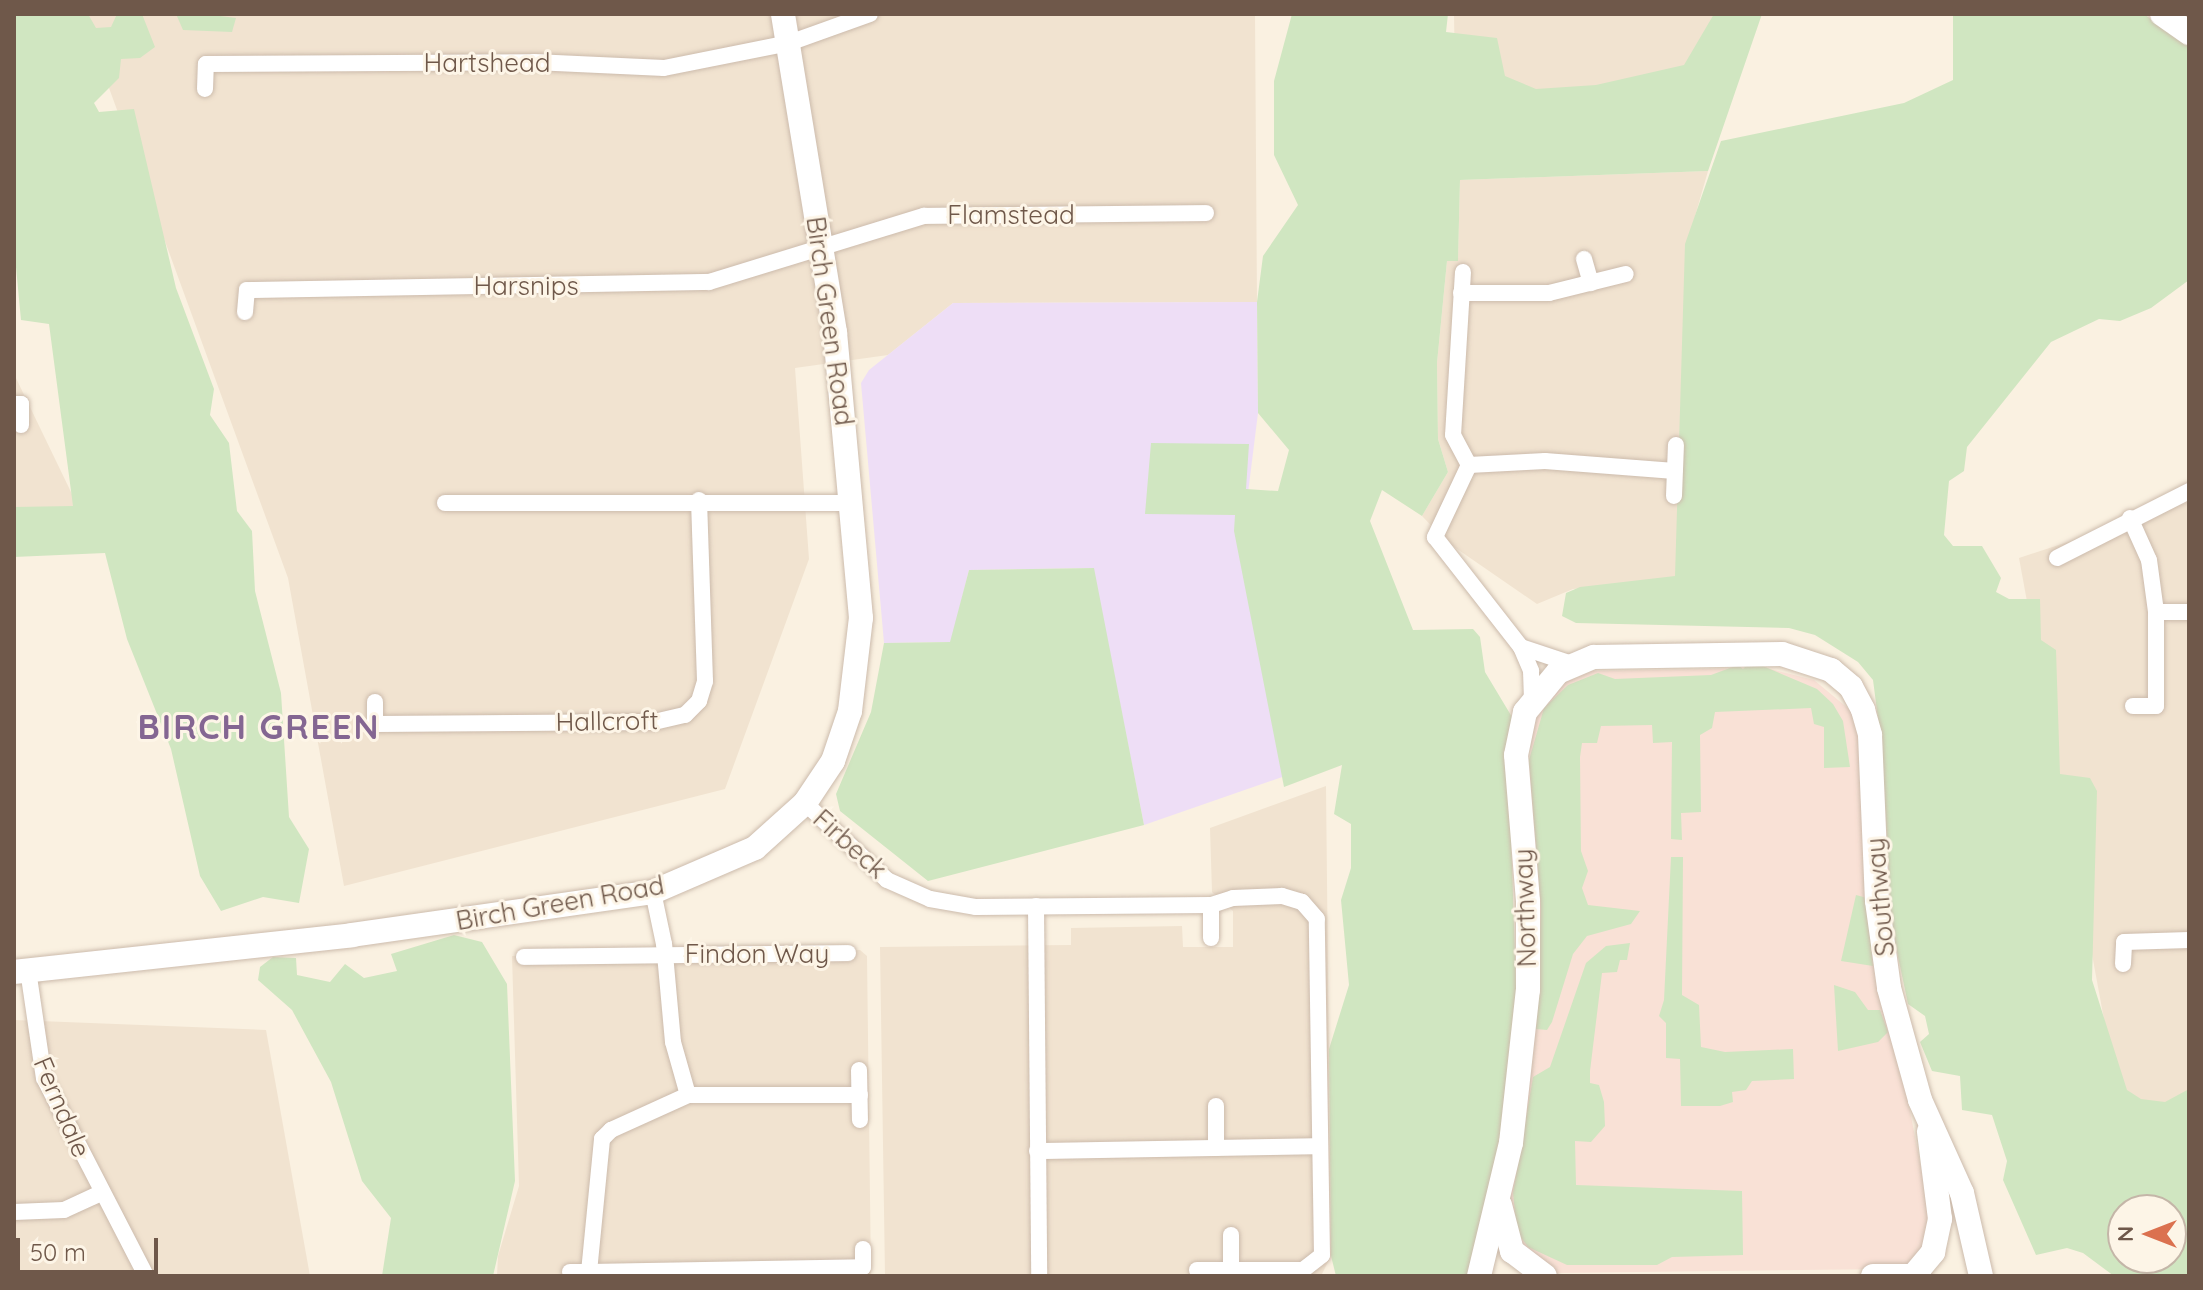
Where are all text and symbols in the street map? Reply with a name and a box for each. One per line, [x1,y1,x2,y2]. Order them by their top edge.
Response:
street label: Hartshead [423,47,551,79]
street label: Flamstead [947,199,1075,231]
street label: Birch Green Road [800,214,860,428]
street label: Harsnips [473,270,579,302]
street label: Hallcroft [555,705,659,737]
district label: BIRCH GREEN [138,707,380,747]
street label: Firbeck [807,803,893,885]
street label: Southway [1859,836,1901,958]
street label: Northway [1507,848,1543,968]
street label: Birch Green Road [454,869,666,937]
street label: Findon Way [685,938,829,970]
street label: Ferndale [27,1052,97,1162]
north arrow [2107,1194,2187,1274]
scale bar [20,1222,162,1272]
text: N [2111,1226,2139,1242]
text: 50 m [30,1237,86,1267]

